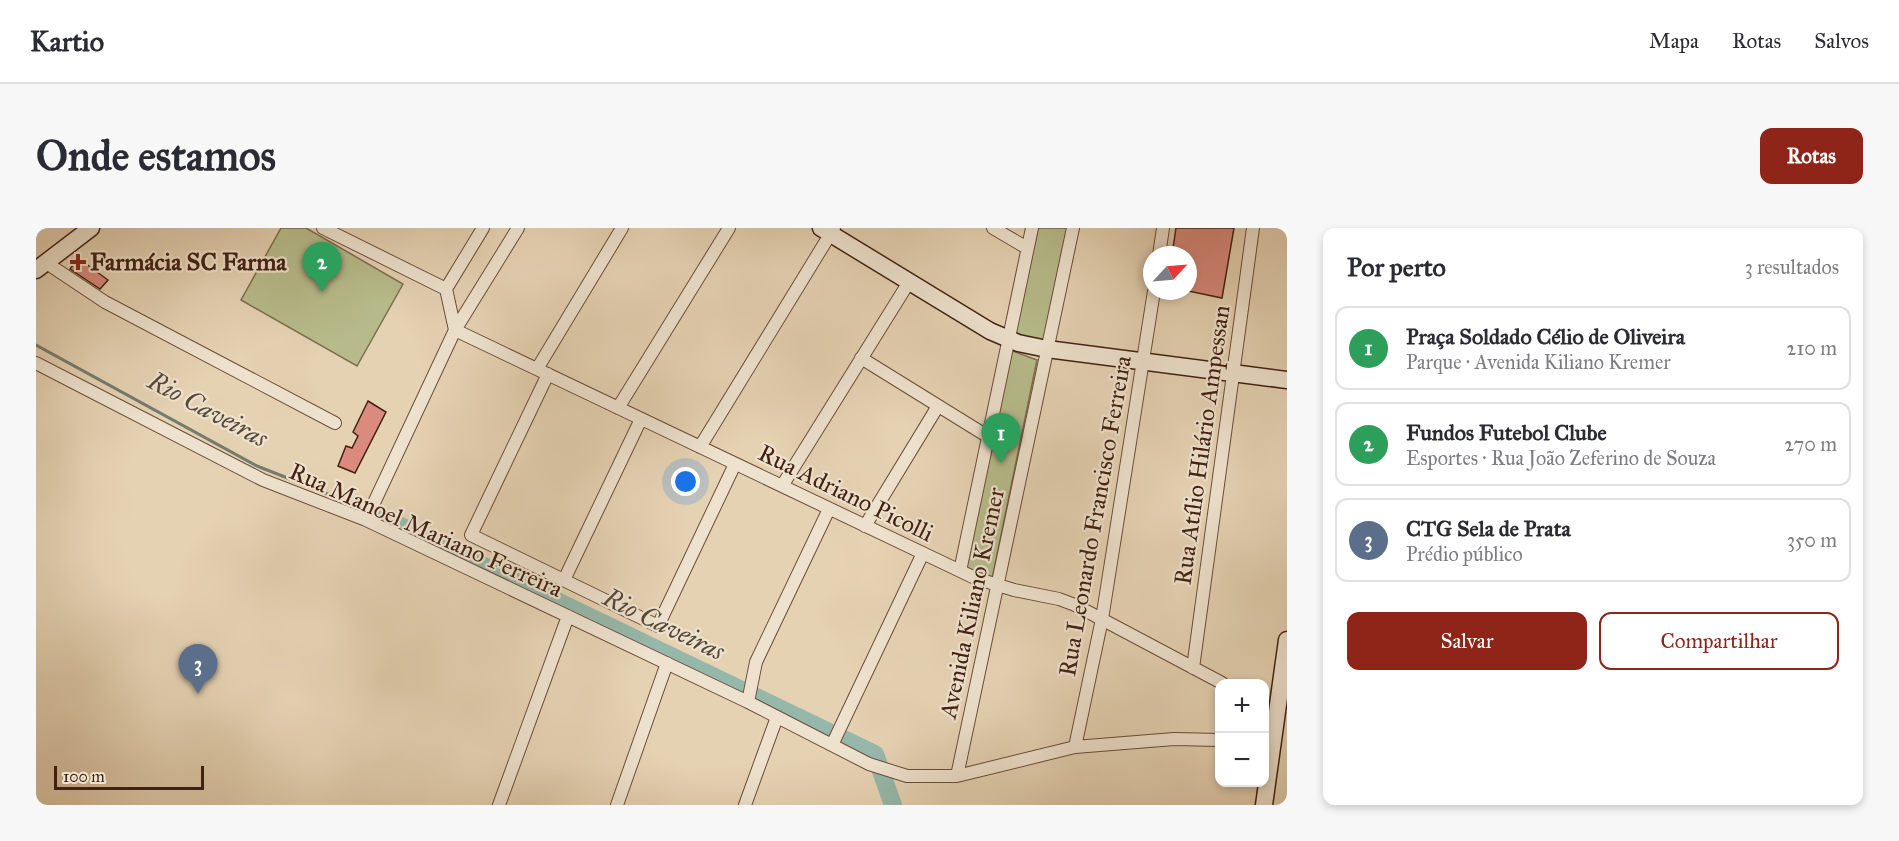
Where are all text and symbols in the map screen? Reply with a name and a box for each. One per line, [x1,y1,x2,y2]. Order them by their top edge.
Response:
text: Kartio [30,24,104,59]
text: Mapa [1649,28,1699,54]
text: Rotas [1732,28,1781,54]
text: Salvos [1814,28,1869,54]
button: Rotas [1760,128,1863,184]
text: Onde estamos [36,130,276,182]
pin: 2 [302,242,342,292]
north arrow [1143,246,1197,300]
place label: Farmácia SC Farma [90,247,287,277]
text: Por perto [1347,251,1446,283]
marker: Farmácia SC Farma [71,255,85,269]
text: 3 resultados [1745,255,1839,279]
street label: Rua Atílio Hilário Ampessan [1168,303,1236,587]
text: Praça Soldado Célio de Oliveira [1406,323,1685,350]
text: 1 [1365,336,1372,360]
text: 210 m [1787,336,1837,360]
text: Parque · Avenida Kiliano Kremer [1406,350,1671,374]
street label: Rua Leonardo Francisco Ferreira [1052,352,1138,679]
water label: Rio Caveiras [142,364,274,454]
pin: 1 [982,414,1020,463]
text: Fundos Futebol Clube [1406,419,1607,446]
text: 2 [1364,432,1373,456]
text: 270 m [1784,432,1837,456]
street label: Rua Adriano Picolli [754,438,939,549]
text: Esportes · Rua João Zeferino de Souza [1406,446,1716,470]
street label: Rua Manoel Mariano Ferreira [285,456,568,604]
your location [671,467,700,496]
street label: Avenida Kiliano Kremer [933,485,1011,722]
text: CTG Sela de Prata [1406,515,1571,542]
text: 3 [1365,528,1373,552]
text: 350 m [1787,528,1837,552]
text: Prédio público [1406,542,1523,566]
water label: Rio Caveiras [597,580,730,667]
button: Salvar [1347,612,1587,670]
button: Compartilhar [1599,612,1839,670]
pin: 3 [178,644,218,694]
map controls [1215,679,1269,787]
button: + [1215,679,1269,733]
button: − [1215,733,1269,787]
scale bar [54,763,204,790]
text: 100 m [63,767,105,786]

